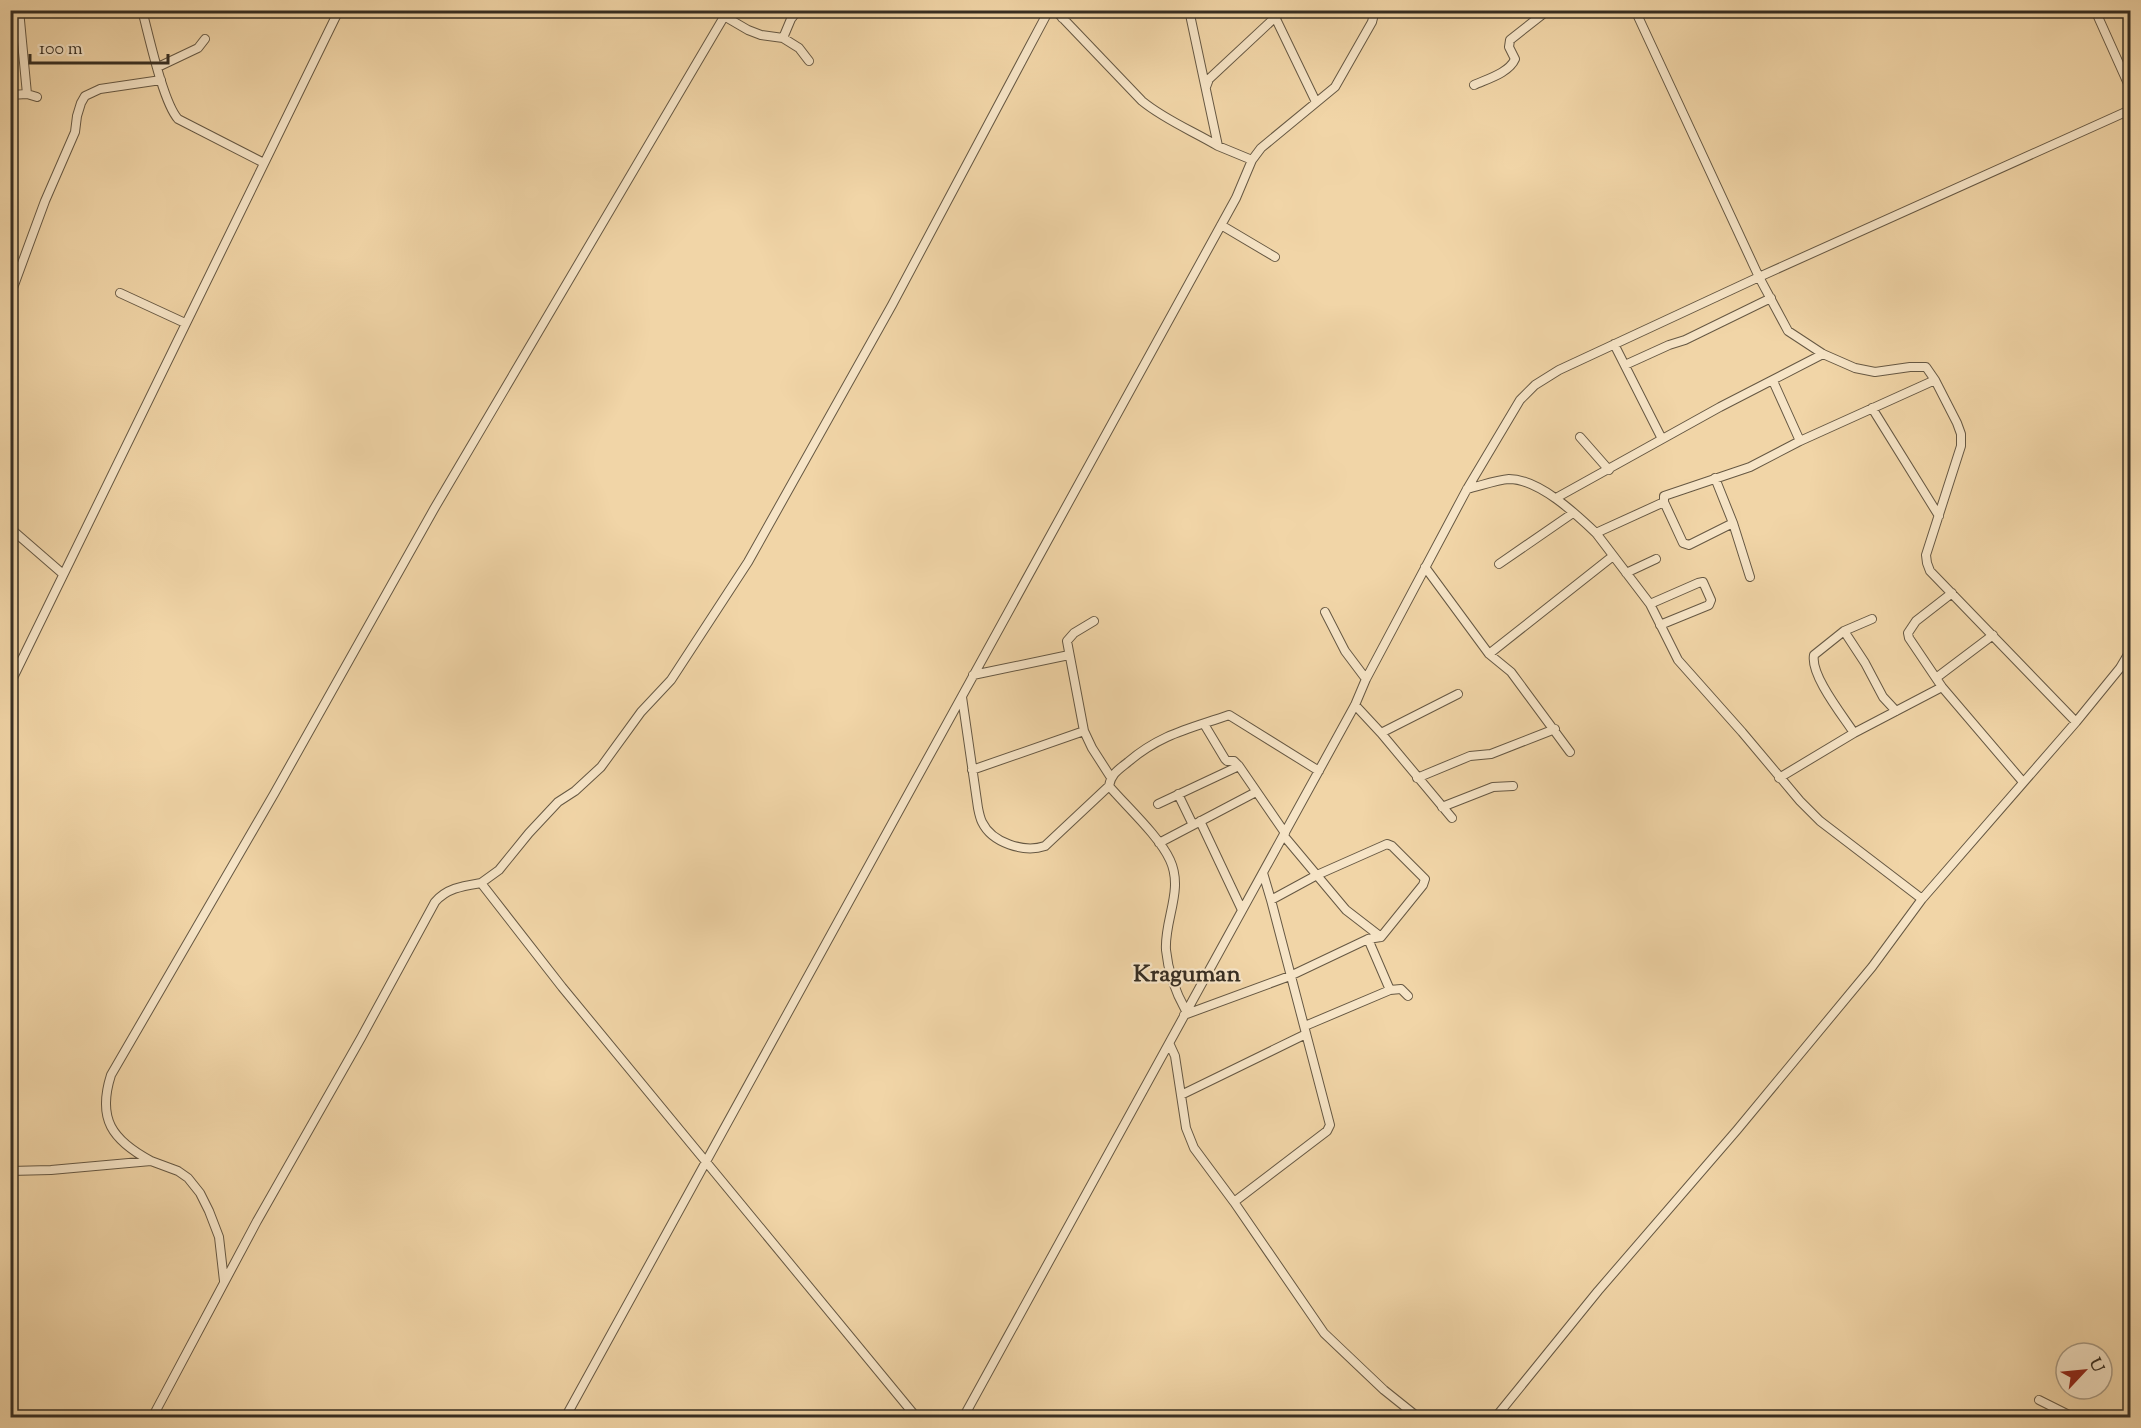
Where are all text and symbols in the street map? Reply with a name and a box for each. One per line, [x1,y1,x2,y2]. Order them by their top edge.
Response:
scale bar [30,27,168,65]
text: 100 m [39,37,83,63]
district label: Kraguman [1133,958,1241,992]
north arrow [2054,1341,2114,1401]
text: U [2082,1355,2109,1377]

